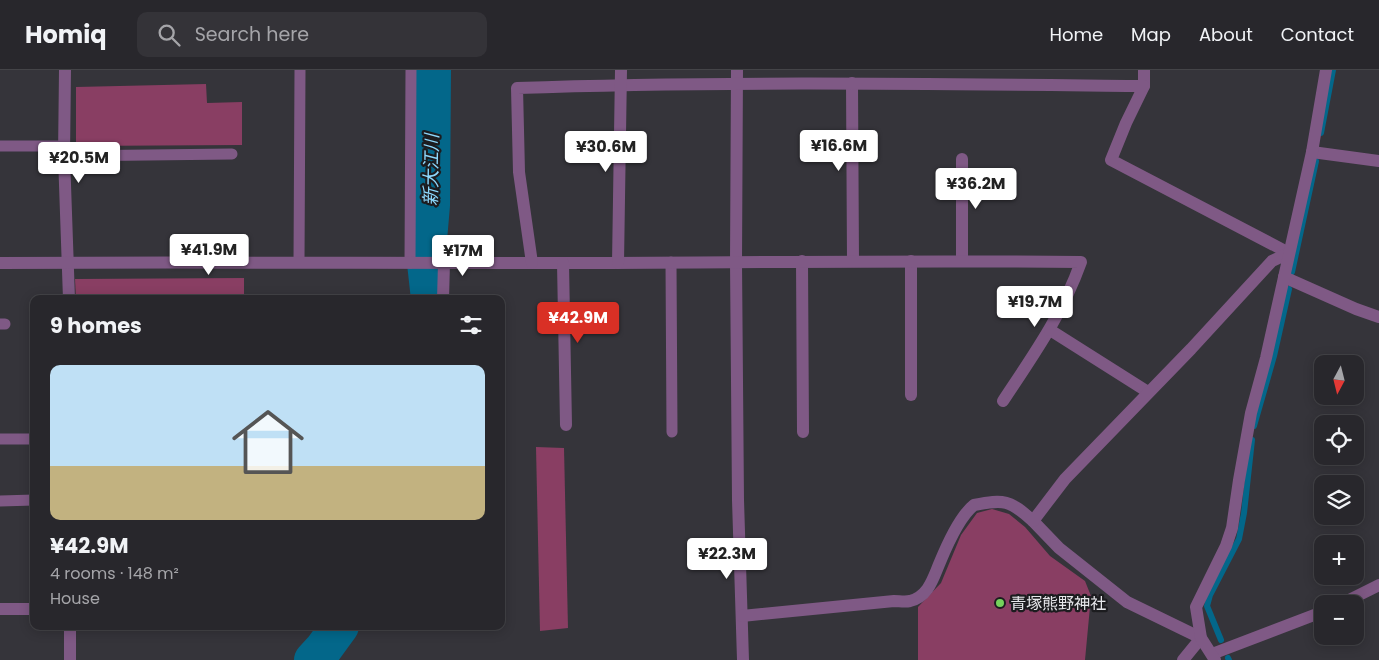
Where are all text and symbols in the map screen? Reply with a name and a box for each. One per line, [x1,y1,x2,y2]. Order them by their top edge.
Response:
search box [137,12,487,57]
text: Homiq [25,18,107,51]
icon: search [155,21,183,49]
text: Search here [195,21,309,48]
text: Home [1049,22,1103,47]
text: Map [1131,22,1171,47]
text: About [1199,22,1253,47]
text: Contact [1281,22,1354,47]
pin: ¥16.6M [798,129,880,172]
pin: ¥30.6M [565,131,647,173]
water label: 新大江川 [418,132,444,206]
text: ¥16.6M [811,134,867,157]
text: ¥30.6M [576,135,636,158]
pin: ¥20.5M [38,142,120,184]
text: ¥20.5M [49,146,109,169]
pin: ¥36.2M [935,168,1017,210]
text: ¥36.2M [947,172,1005,195]
pin: ¥41.9M [168,234,250,276]
pin: ¥17M [433,234,493,277]
text: ¥41.9M [181,238,237,261]
text: ¥17M [443,239,483,262]
pin: ¥19.7M [994,286,1076,328]
text: ¥19.7M [1008,290,1062,313]
pin: ¥42.9M [537,302,619,344]
text: ¥42.9M [548,306,608,329]
text: 9 homes [50,311,142,340]
icon: filters [457,311,485,339]
north arrow [1314,355,1364,405]
map controls [1314,355,1364,645]
icon: home [223,397,313,487]
button: locate [1314,415,1364,465]
button: layers [1314,475,1364,525]
text: ¥42.9M [50,531,128,560]
button: + [1314,535,1364,585]
pin: ¥22.3M [686,538,768,580]
text: ¥22.3M [698,542,756,565]
text: 4 rooms · 148 m² [50,562,179,585]
text: House [50,587,100,610]
place label: 青塚熊野神社 [1010,592,1106,615]
button: − [1314,595,1364,645]
marker: 青塚熊野神社 [994,597,1006,609]

